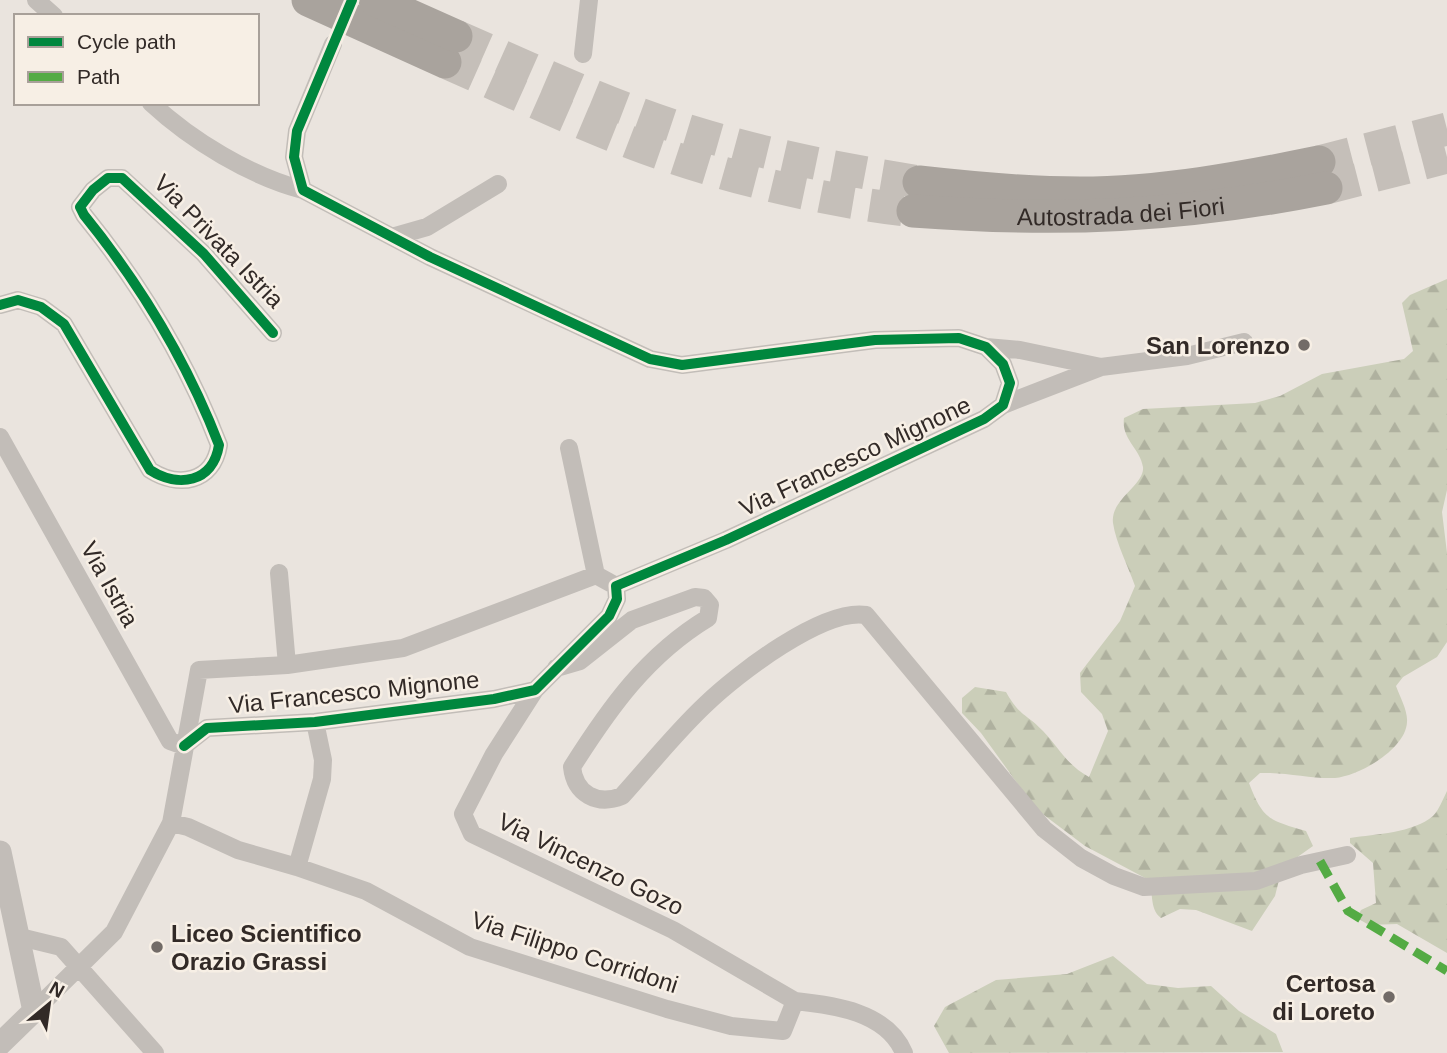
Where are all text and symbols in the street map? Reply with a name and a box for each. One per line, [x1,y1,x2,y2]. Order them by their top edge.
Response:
legend [14,14,259,105]
text: Cycle path [77,30,176,53]
text: Path [77,65,120,88]
street label: Via Privata Istria [149,169,290,314]
street label: Autostrada dei Fiori [1017,192,1226,230]
place label: San Lorenzo [1146,332,1290,359]
marker: San Lorenzo [1296,337,1312,353]
street label: Via Francesco Mignone [735,391,975,521]
street label: Via Istria [76,537,145,632]
street label: Via Francesco Mignone [227,665,481,719]
street label: Via Vincenzo Gozo [494,807,688,921]
street label: Via Filippo Corridoni [468,906,682,998]
place label: Liceo Scientifico Orazio Grassi [171,920,362,975]
marker: Liceo Scientifico Orazio Grassi [149,939,165,955]
north arrow [14,969,84,1039]
place label: Certosa di Loreto [1272,970,1376,1025]
text: N [46,977,68,1002]
marker: Certosa di Loreto [1381,989,1397,1005]

